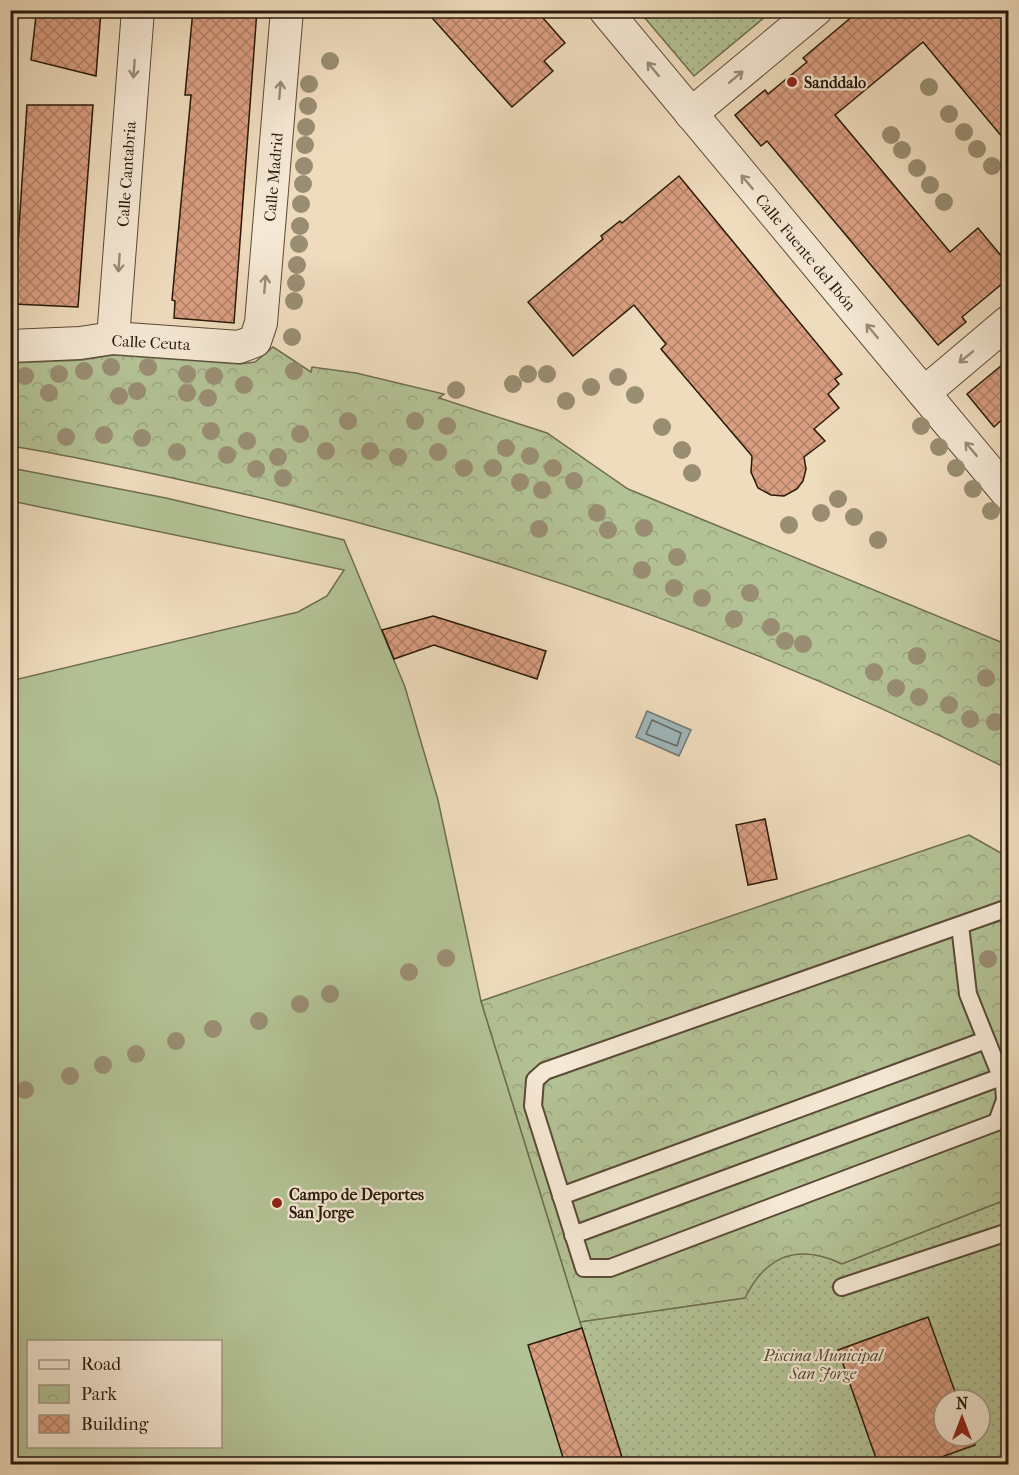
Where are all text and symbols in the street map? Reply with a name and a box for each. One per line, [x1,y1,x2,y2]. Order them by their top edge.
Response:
one-way arrow [128,58,139,78]
one-way arrow [647,61,660,77]
one-way arrow [728,70,744,83]
place label: Sanddalo [804,73,866,92]
marker: Sanddalo [785,75,799,89]
one-way arrow [275,81,286,100]
street label: Calle Cantabria [113,120,140,228]
street label: Calle Madrid [260,132,287,222]
one-way arrow [740,175,754,190]
street label: Calle Fuente del Ibón [751,190,860,315]
one-way arrow [113,253,124,273]
one-way arrow [259,275,270,295]
one-way arrow [866,323,879,339]
street label: Calle Ceuta [111,331,192,354]
one-way arrow [959,350,974,364]
one-way arrow [964,442,978,457]
place label: Campo de Deportes San Jorge [289,1185,424,1223]
marker: Campo de Deportes San Jorge [270,1196,284,1210]
legend [27,1340,222,1448]
park label: Piscina Municipal San Jorge [763,1346,884,1383]
text: Road [81,1354,121,1375]
text: Park [81,1384,118,1405]
north arrow [932,1388,992,1448]
text: N [956,1394,969,1413]
text: Building [81,1414,149,1435]

